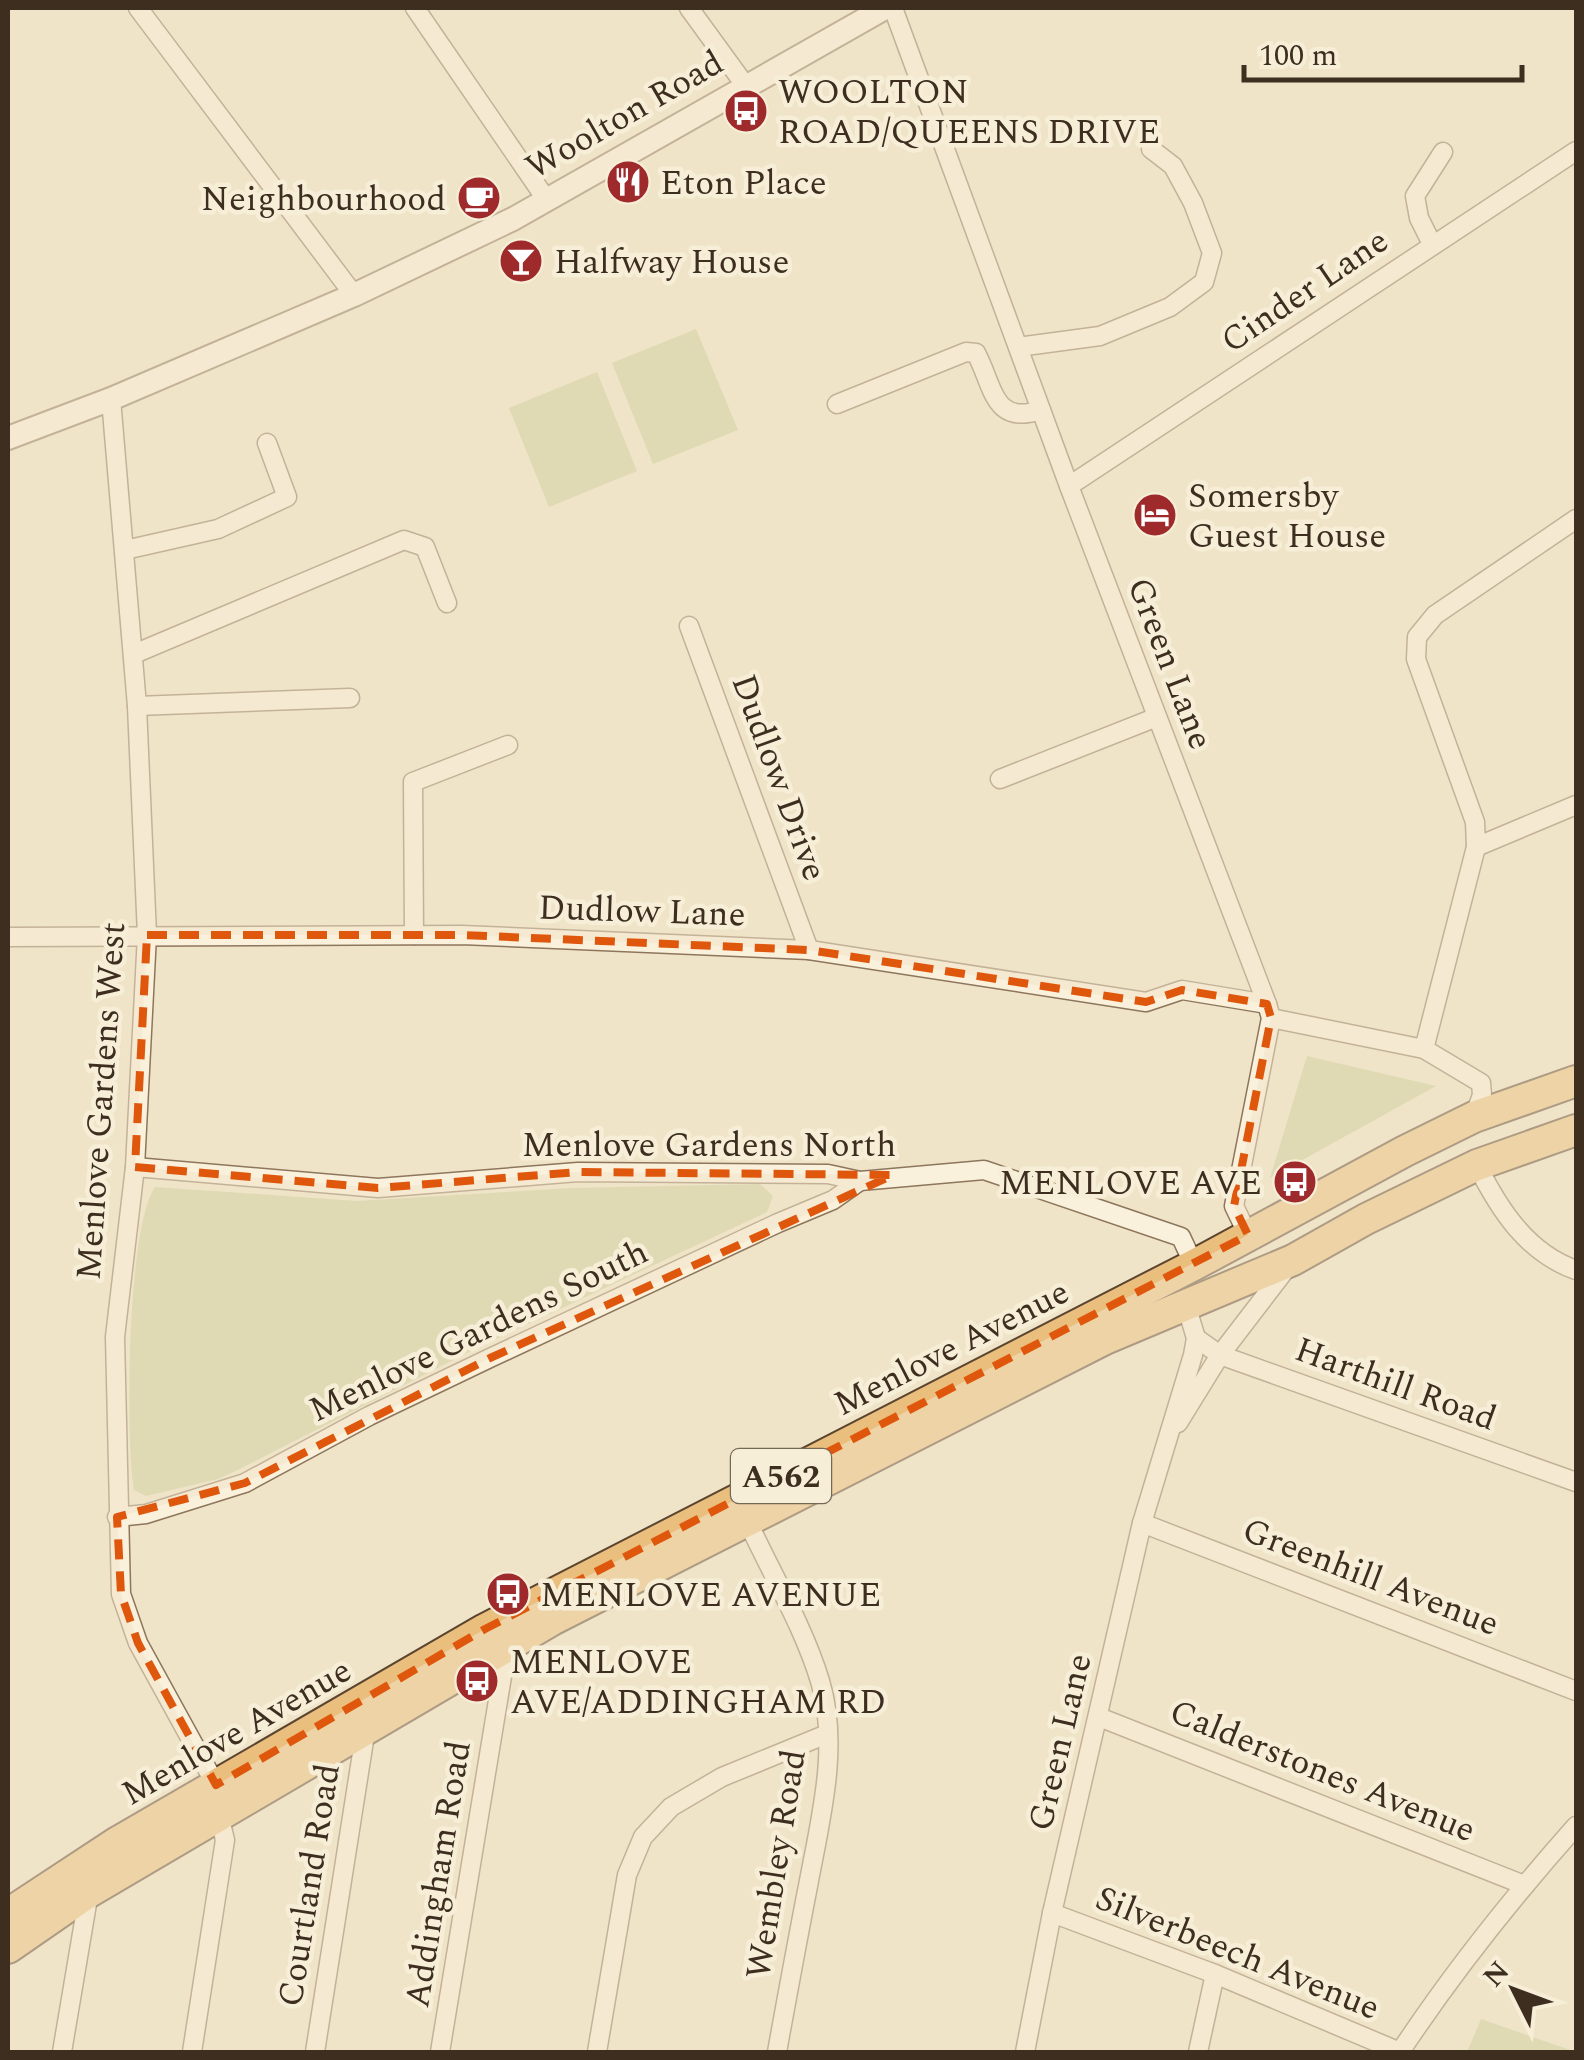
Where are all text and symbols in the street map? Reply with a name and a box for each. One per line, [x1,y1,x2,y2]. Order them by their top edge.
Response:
scale bar [1244,20,1522,82]
text: 100 m [1259,33,1337,79]
street label: Woolton Road [516,37,734,194]
place label: WOOLTON ROAD/QUEENS DRIVE [778,66,1160,159]
bus stop icon: WOOLTON ROAD/QUEENS DRIVE [723,88,769,134]
place label: Eton Place [660,157,827,210]
restaurant icon: Eton Place [605,159,651,205]
place label: Neighbourhood [201,173,446,226]
cafe icon: Neighbourhood [456,175,502,221]
street label: Cinder Lane [1210,215,1399,367]
place label: Halfway House [554,236,789,289]
bar icon: Halfway House [498,238,544,284]
place label: Somersby Guest House [1188,470,1386,563]
hotel icon: Somersby Guest House [1132,492,1178,538]
street label: Green Lane [1113,570,1227,757]
street label: Dudlow Drive [717,667,840,888]
street label: Dudlow Lane [537,881,746,942]
street label: Menlove Gardens West [63,920,140,1282]
street label: Menlove Gardens North [522,1119,896,1172]
place label: MENLOVE AVE [999,1157,1262,1210]
bus stop icon: MENLOVE AVE [1272,1159,1318,1205]
street label: Menlove Gardens South [300,1226,657,1437]
street label: Menlove Avenue [825,1266,1079,1431]
street label: Harthill Road [1287,1323,1504,1445]
road number: A562 [731,1449,831,1503]
street label: Greenhill Avenue [1234,1504,1506,1651]
place label: MENLOVE AVENUE [540,1569,881,1622]
bus stop icon: MENLOVE AVENUE [485,1571,531,1617]
place label: MENLOVE AVE/ADDINGHAM RD [510,1636,886,1729]
street label: Menlove Avenue [112,1645,362,1820]
street label: Green Lane [1014,1649,1107,1836]
bus stop icon: MENLOVE AVE/ADDINGHAM RD [454,1658,500,1704]
street label: Calderstones Avenue [1161,1686,1483,1857]
street label: Addingham Road [391,1737,486,2012]
street label: Wembley Road [732,1746,821,1983]
street label: Courtland Road [264,1760,355,2010]
street label: Silverbeech Avenue [1087,1872,1388,2035]
north arrow [1464,1940,1564,2040]
text: N [1473,1951,1520,1997]

